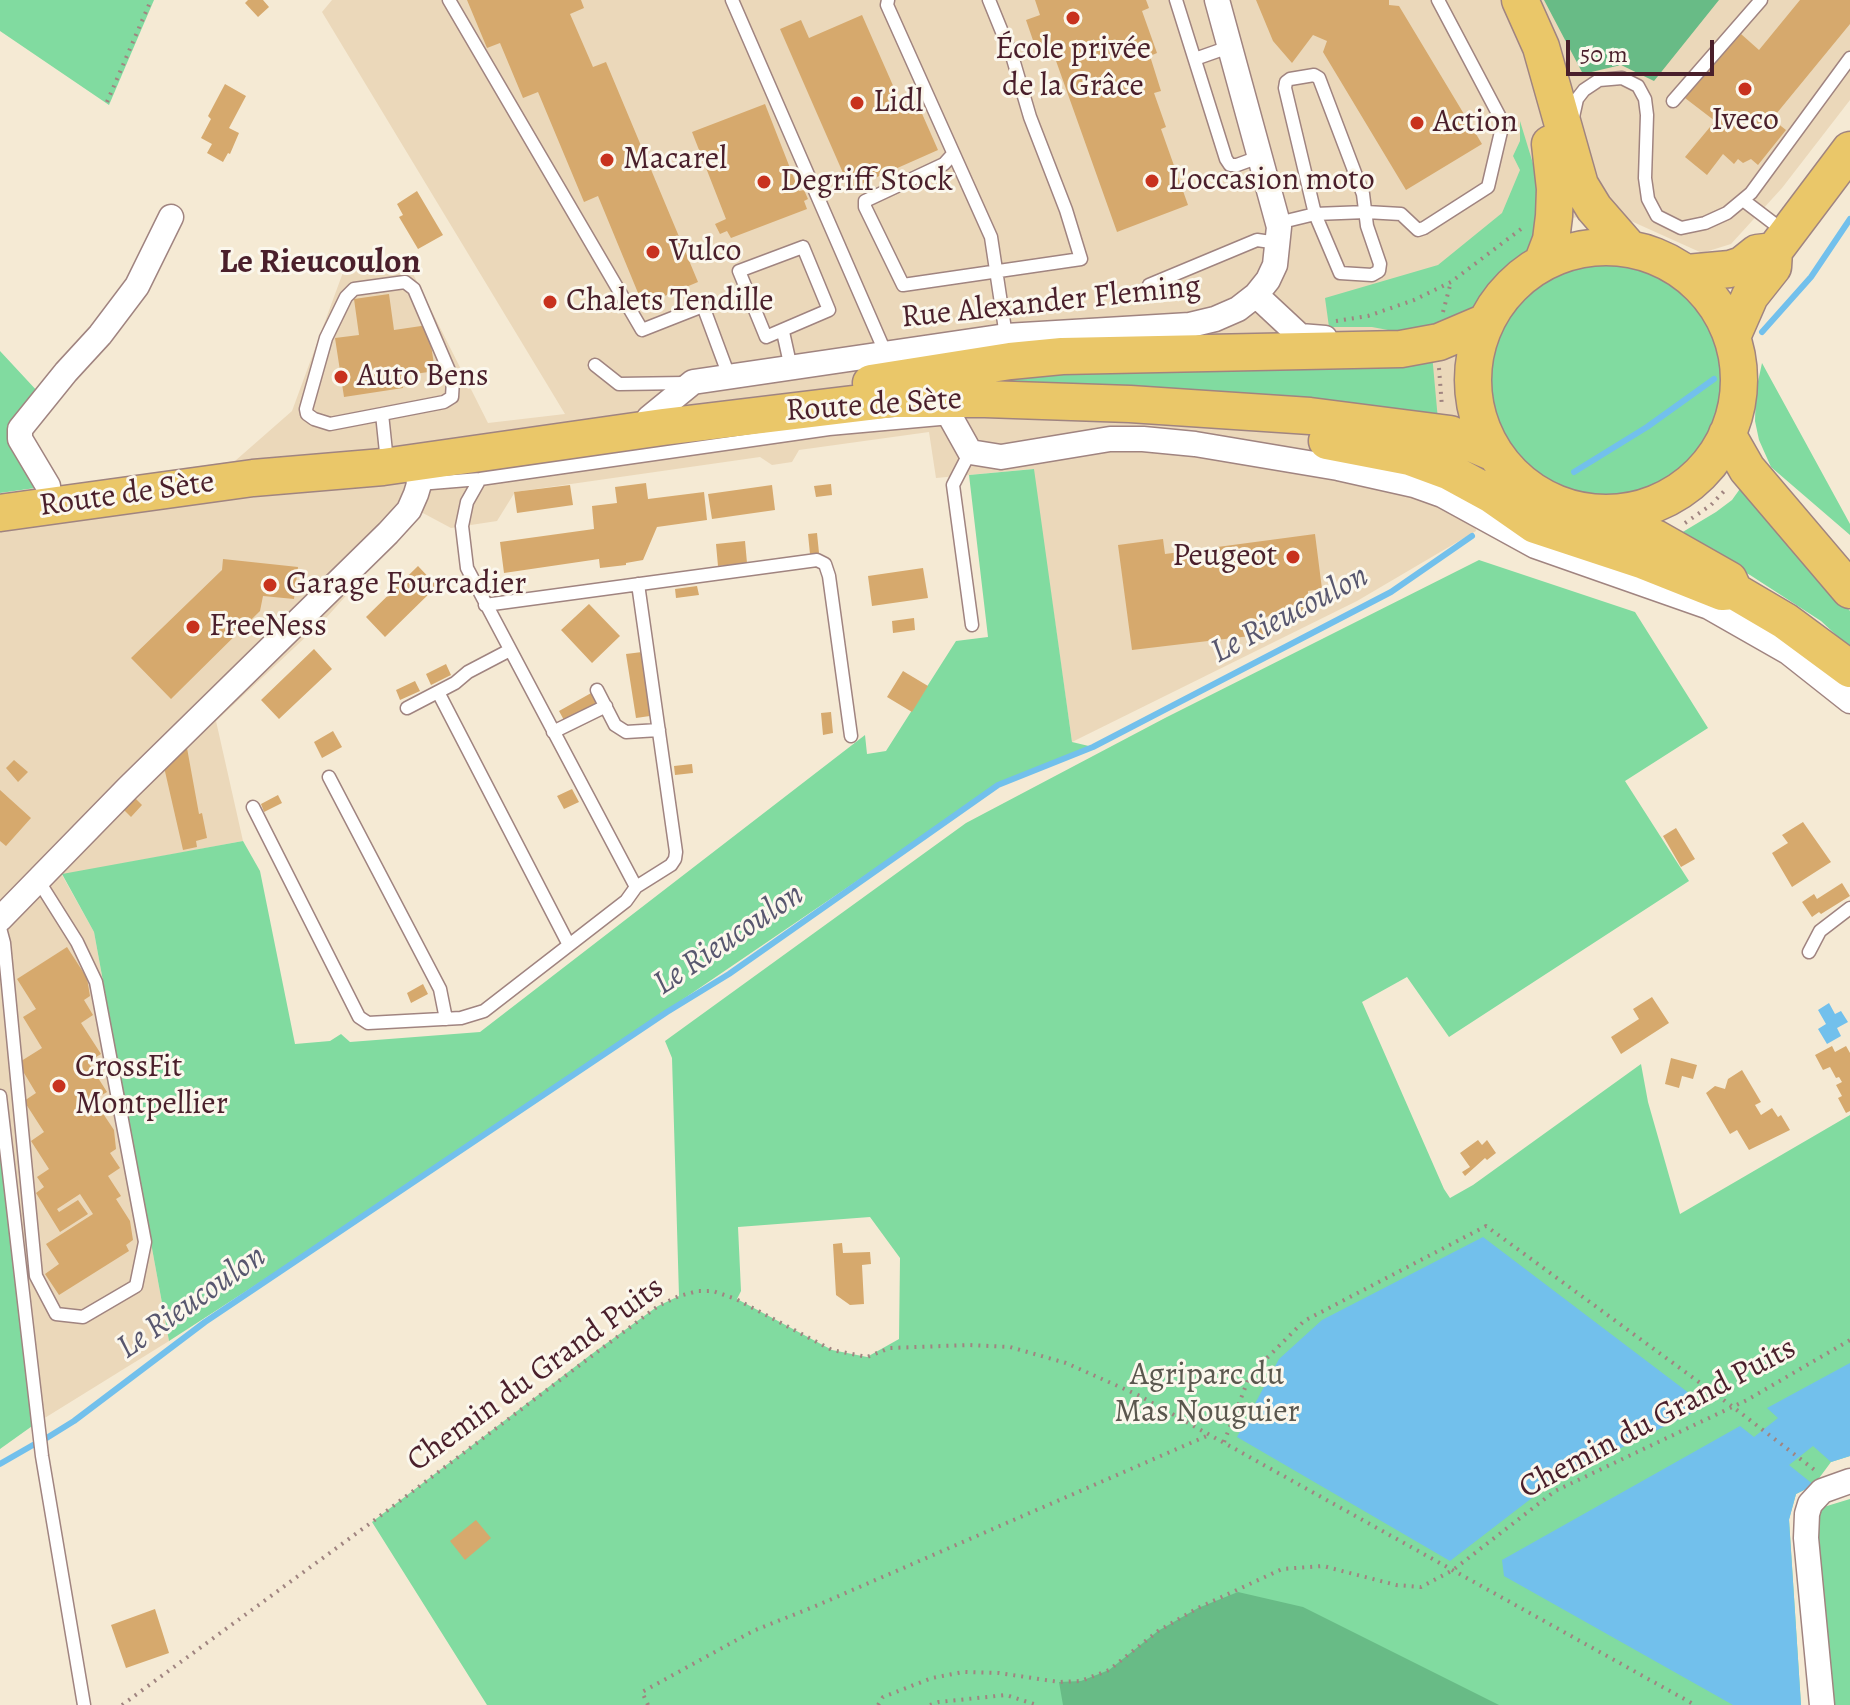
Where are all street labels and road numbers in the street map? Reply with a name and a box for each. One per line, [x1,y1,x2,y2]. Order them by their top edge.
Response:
street label: Rue Alexander Fleming [899,268,1203,338]
street label: Route de Sète [785,381,963,431]
street label: Route de Sète [37,464,217,526]
street label: Chemin du Grand Puits [400,1269,672,1481]
street label: Chemin du Grand Puits [1513,1330,1803,1508]

